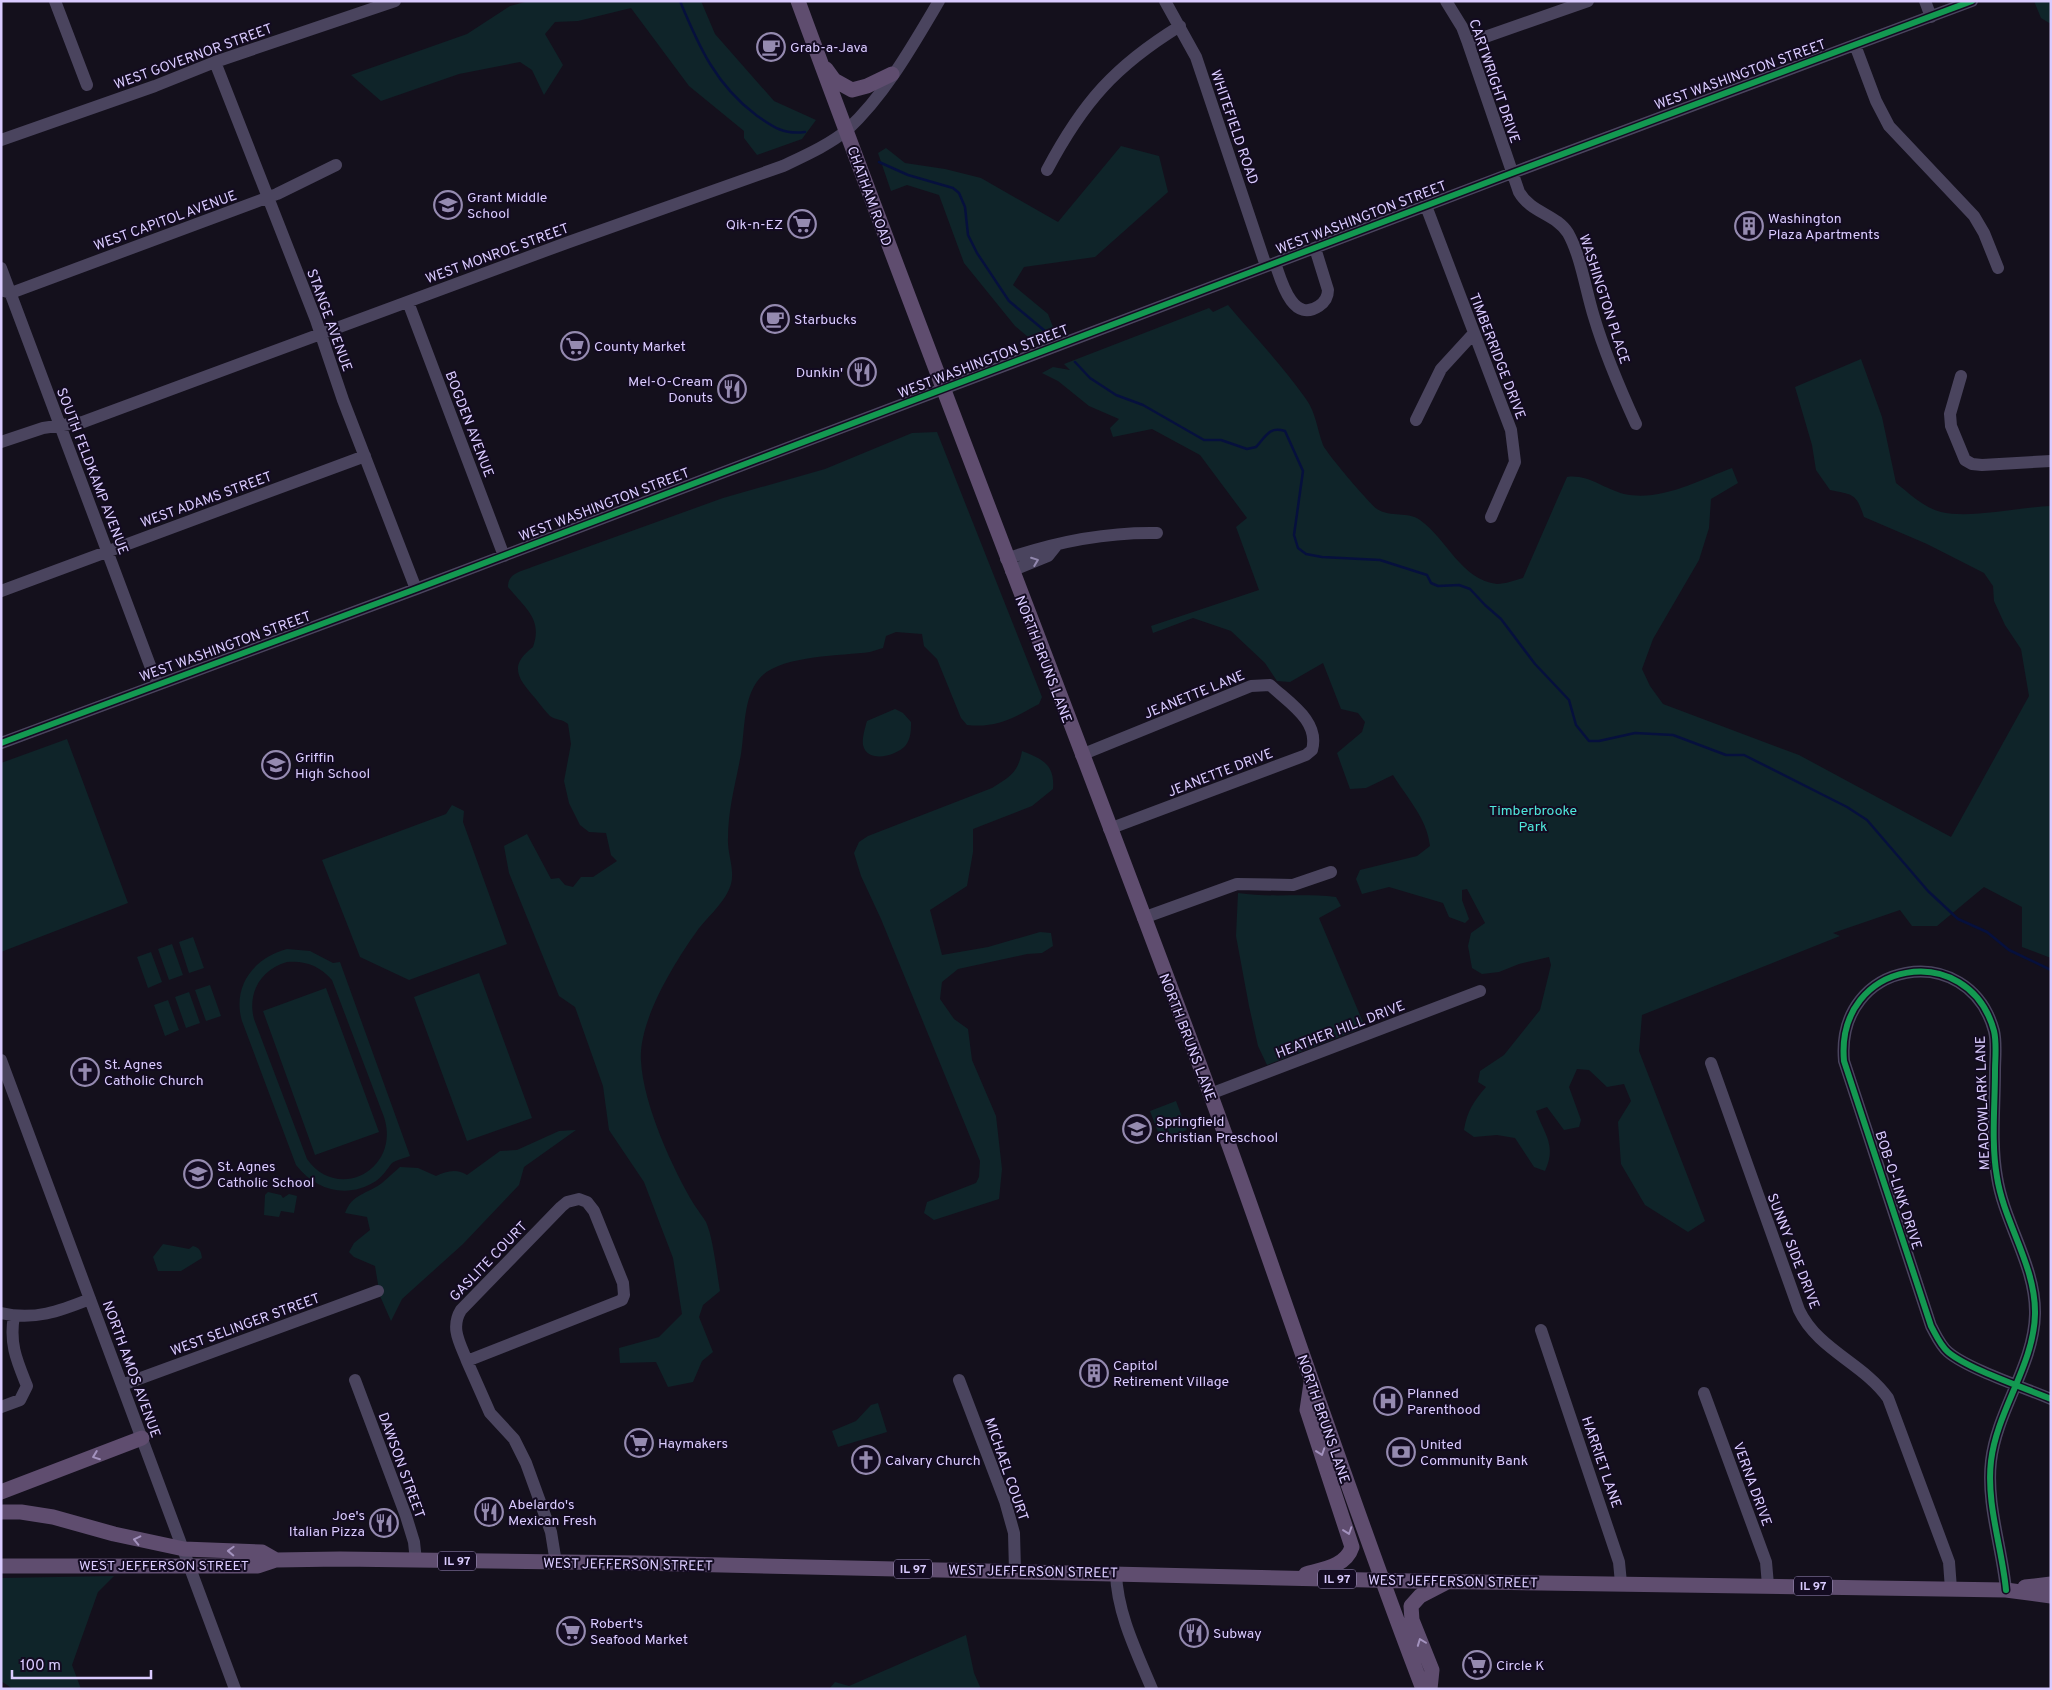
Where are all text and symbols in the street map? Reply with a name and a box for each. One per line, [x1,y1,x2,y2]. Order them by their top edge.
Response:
street label: CARTWRIGHT DRIVE [1464,17,1523,146]
street label: WEST GOVERNOR STREET [112,21,275,94]
cafe icon: Grab-a-Java [756,32,786,62]
street label: WEST WASHINGTON STREET [1652,36,1829,114]
place label: Grab-a-Java [790,40,868,57]
street label: WHITEFIELD ROAD [1206,68,1261,187]
street label: CHATHAM ROAD [843,144,895,249]
street label: WEST WASHINGTON STREET [1274,178,1449,259]
street label: WEST CAPITOL AVENUE [92,188,239,255]
school or university icon: Grant Middle School [433,190,463,220]
place label: Grant Middle School [467,190,547,223]
supermarket icon: Qik-n-EZ [787,209,817,239]
building icon: Washington Plaza Apartments [1734,211,1764,241]
place label: Washington Plaza Apartments [1768,211,1880,244]
place label: Qik-n-EZ [726,217,783,234]
street label: WEST MONROE STREET [423,220,572,288]
street label: WASHINGTON PLACE [1575,232,1633,367]
street label: STANGE AVENUE [302,267,355,374]
street label: TIMBERRIDGE DRIVE [1465,291,1529,422]
cafe icon: Starbucks [760,304,790,334]
place label: Starbucks [794,312,857,329]
street label: WEST WASHINGTON STREET [896,322,1071,403]
supermarket icon: County Market [560,331,590,361]
place label: County Market [594,339,686,356]
restaurant icon: Dunkin' [847,357,877,387]
place label: Dunkin' [796,365,843,382]
street label: BOGDEN AVENUE [440,369,497,480]
place label: Mel-O-Cream Donuts [628,374,713,407]
restaurant icon: Mel-O-Cream Donuts [717,374,747,404]
street label: SOUTH FELDKAMP AVENUE [52,386,131,557]
street label: WEST WASHINGTON STREET [517,465,692,546]
street label: WEST ADAMS STREET [138,469,275,532]
one-way arrow [1031,557,1039,567]
street label: NORTH BRUNS LANE [1010,593,1075,726]
street label: WEST WASHINGTON STREET [137,608,314,686]
street label: JEANETTE LANE [1142,667,1247,723]
street label: JEANETTE DRIVE [1165,745,1276,801]
school or university icon: Griffin High School [261,750,291,780]
place label: Griffin High School [295,750,370,783]
park label: Timberbrooke Park [1489,803,1577,836]
street label: NORTH BRUNS LANE [1154,971,1219,1104]
street label: HEATHER HILL DRIVE [1273,998,1408,1063]
street label: MEADOWLARK LANE [1973,1035,1994,1170]
church icon: St. Agnes Catholic Church [70,1057,100,1087]
place label: St. Agnes Catholic Church [104,1057,204,1090]
school or university icon: Springfield Christian Preschool [1122,1114,1152,1144]
place label: Springfield Christian Preschool [1156,1114,1278,1147]
street label: BOB-O-LINK DRIVE [1870,1129,1925,1252]
school or university icon: St. Agnes Catholic School [183,1159,213,1189]
place label: St. Agnes Catholic School [217,1159,314,1192]
street label: SUNNY SIDE DRIVE [1763,1191,1823,1312]
street label: GASLITE COURT [447,1219,531,1305]
street label: WEST SELINGER STREET [168,1290,323,1360]
street label: NORTH AMOS AVENUE [98,1299,163,1440]
street label: NORTH BRUNS LANE [1293,1353,1353,1486]
building icon: Capitol Retirement Village [1079,1358,1109,1388]
place label: Capitol Retirement Village [1113,1358,1229,1391]
hospital icon: Planned Parenthood [1373,1386,1403,1416]
place label: Planned Parenthood [1407,1386,1481,1419]
street label: DAWSON STREET [374,1410,428,1521]
street label: HARRIET LANE [1577,1414,1624,1511]
street label: MICHAEL COURT [980,1416,1031,1523]
supermarket icon: Haymakers [624,1428,654,1458]
place label: Haymakers [658,1436,728,1453]
bank icon: United Community Bank [1386,1437,1416,1467]
place label: United Community Bank [1420,1437,1528,1470]
street label: VERNA DRIVE [1729,1440,1775,1529]
church icon: Calvary Church [851,1445,881,1475]
one-way arrow [1315,1448,1325,1456]
one-way arrow [92,1450,101,1460]
place label: Calvary Church [885,1453,981,1470]
restaurant icon: Abelardo's Mexican Fresh [474,1497,504,1527]
place label: Abelardo's Mexican Fresh [508,1497,597,1530]
place label: Joe's Italian Pizza [289,1508,365,1541]
restaurant icon: Joe's Italian Pizza [369,1508,399,1538]
one-way arrow [1342,1526,1352,1535]
one-way arrow [132,1535,141,1546]
one-way arrow [227,1546,234,1556]
road number: IL 97 [438,1552,476,1570]
street label: WEST JEFFERSON STREET [543,1556,713,1575]
street label: WEST JEFFERSON STREET [79,1558,249,1575]
road number: IL 97 [894,1560,932,1578]
street label: WEST JEFFERSON STREET [948,1563,1118,1582]
road number: IL 97 [1318,1570,1356,1588]
street label: WEST JEFFERSON STREET [1368,1573,1538,1592]
road number: IL 97 [1794,1576,1832,1595]
supermarket icon: Robert's Seafood Market [556,1616,586,1646]
place label: Robert's Seafood Market [590,1616,688,1649]
restaurant icon: Subway [1179,1618,1209,1648]
place label: Subway [1213,1626,1262,1643]
one-way arrow [1416,1638,1427,1647]
scale bar [12,1648,151,1680]
supermarket icon: Circle K [1462,1650,1492,1680]
text: 100 m [20,1657,61,1676]
place label: Circle K [1496,1658,1544,1675]

